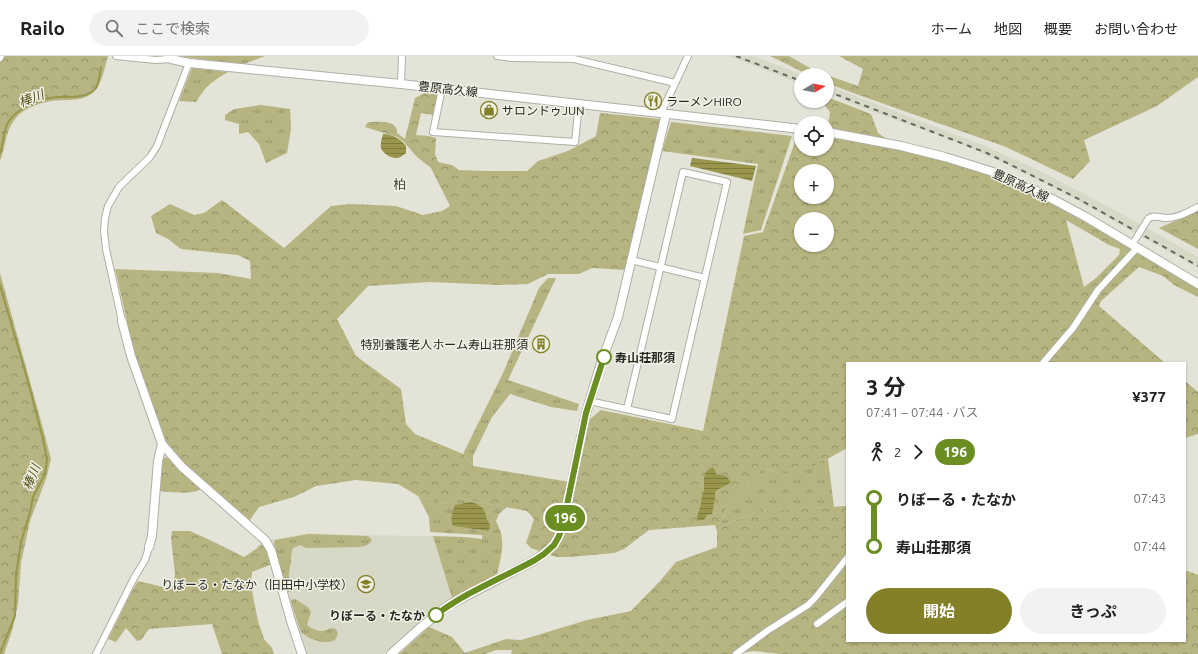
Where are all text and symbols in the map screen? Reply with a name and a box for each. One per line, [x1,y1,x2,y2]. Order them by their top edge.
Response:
search box [89,10,369,46]
text: Railo [20,17,65,39]
icon: search [103,17,125,39]
text: ここで検索 [135,20,210,37]
text: ホーム [930,21,972,37]
text: 地図 [994,21,1022,37]
text: 概要 [1044,21,1072,37]
text: お問い合わせ [1094,21,1178,37]
north arrow [794,68,834,108]
map controls [794,68,834,252]
street label: 豊原高久線 [417,79,479,99]
water label: 棒川 [16,86,48,109]
restaurant icon: ラーメンHIRO [643,91,663,111]
place label: ラーメンHIRO [666,95,742,108]
shop icon: サロンドゥJUN [479,100,499,120]
place label: サロンドゥJUN [502,104,585,117]
button: locate [794,116,834,156]
button: + [794,164,834,204]
street label: 豊原高久線 [991,166,1051,204]
district label: 柏 [393,177,407,191]
button: − [794,212,834,252]
building icon: 特別養護老人ホーム寿山荘那須 [531,334,551,354]
place label: 特別養護老人ホーム寿山荘那須 [360,338,528,351]
marker: 寿山荘那須 [596,349,612,365]
place label: 寿山荘那須 [615,351,676,364]
text: 3 分 [866,374,906,399]
text: ¥377 [1132,388,1166,405]
text: 07:41 – 07:44 · バス [866,405,979,419]
icon: walk [866,441,888,463]
icon: forward [907,441,929,463]
text: 196 [943,444,967,460]
text: 2 [894,445,901,459]
water label: 棒川 [20,460,43,492]
text: りぼーる・たなか [896,491,1016,508]
text: 07:43 [1133,491,1166,505]
line badge: 196 [542,505,588,531]
text: 196 [553,510,577,526]
text: 寿山荘那須 [896,539,971,556]
text: 07:44 [1133,539,1166,553]
school or university icon: りぼーる・たなか（旧田中小学校） [356,574,376,594]
place label: りぼーる・たなか（旧田中小学校） [161,578,353,591]
button: 開始 [866,588,1012,634]
button: きっぷ [1020,588,1166,634]
marker: りぼーる・たなか [428,607,444,623]
place label: りぼーる・たなか [329,609,425,622]

